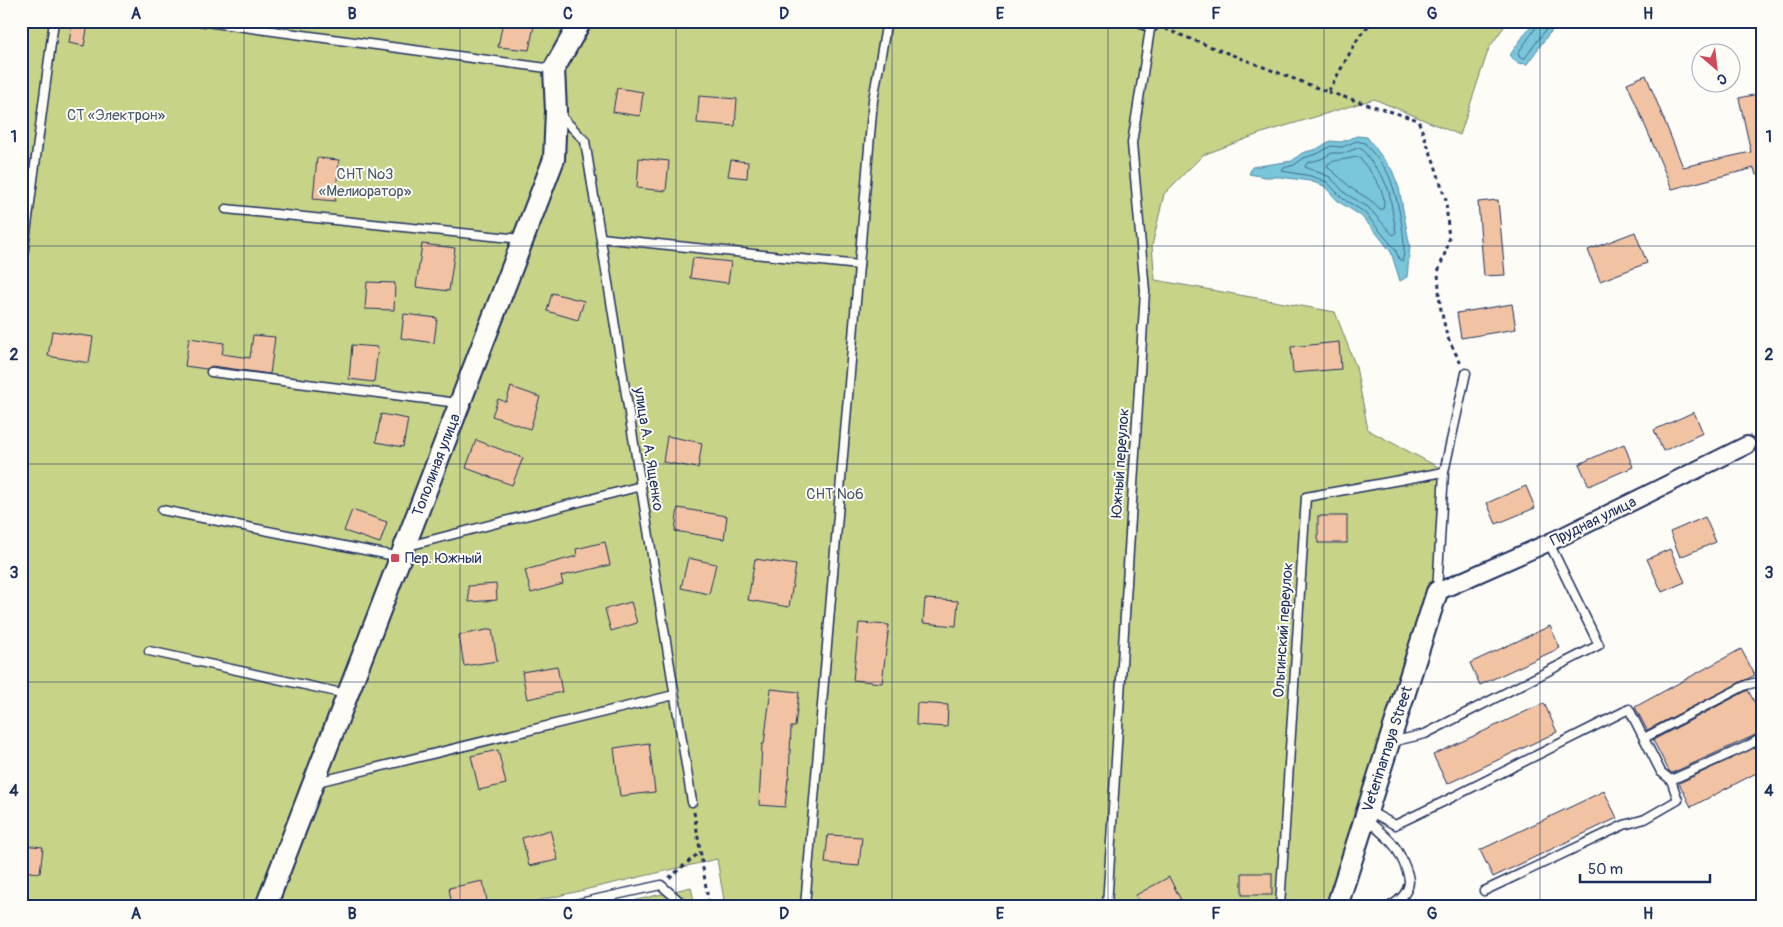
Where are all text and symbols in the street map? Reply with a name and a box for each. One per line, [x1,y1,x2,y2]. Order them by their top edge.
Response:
text: A [131,4,142,24]
text: B [347,4,357,24]
text: C [563,4,573,24]
text: D [779,4,789,24]
text: E [996,4,1005,24]
text: F [1211,4,1221,24]
text: G [1427,4,1438,24]
text: H [1643,4,1653,24]
north arrow [1690,42,1740,92]
text: С [1714,70,1730,89]
park label: СТ «Электрон» [67,106,165,125]
text: 1 [11,127,17,147]
text: 1 [1766,127,1772,147]
park label: СНТ №3 «Мелиоратор» [319,165,412,201]
text: 2 [10,345,19,365]
text: 2 [1765,345,1774,365]
street label: улица А. А. Ященко [629,385,668,512]
street label: Южный переулок [1107,407,1134,518]
street label: Тополиная улица [408,411,465,519]
park label: СНТ №6 [806,485,864,504]
street label: Прудная улица [1547,492,1639,551]
place label: Пер. Южный [405,549,482,568]
marker: Пер. Южный [389,552,401,564]
street label: Ольгинский переулок [1269,561,1298,698]
text: 3 [10,563,19,583]
text: 3 [1765,563,1774,583]
street label: Veterinarnaya Street [1358,683,1417,815]
text: 4 [9,781,19,801]
text: 4 [1764,781,1774,801]
scale bar [1580,852,1710,884]
text: 50 m [1588,860,1623,879]
text: A [131,904,142,924]
text: B [347,904,357,924]
text: C [563,904,573,924]
text: D [779,904,789,924]
text: E [996,904,1005,924]
text: F [1211,904,1221,924]
text: G [1427,904,1438,924]
text: H [1643,904,1653,924]

